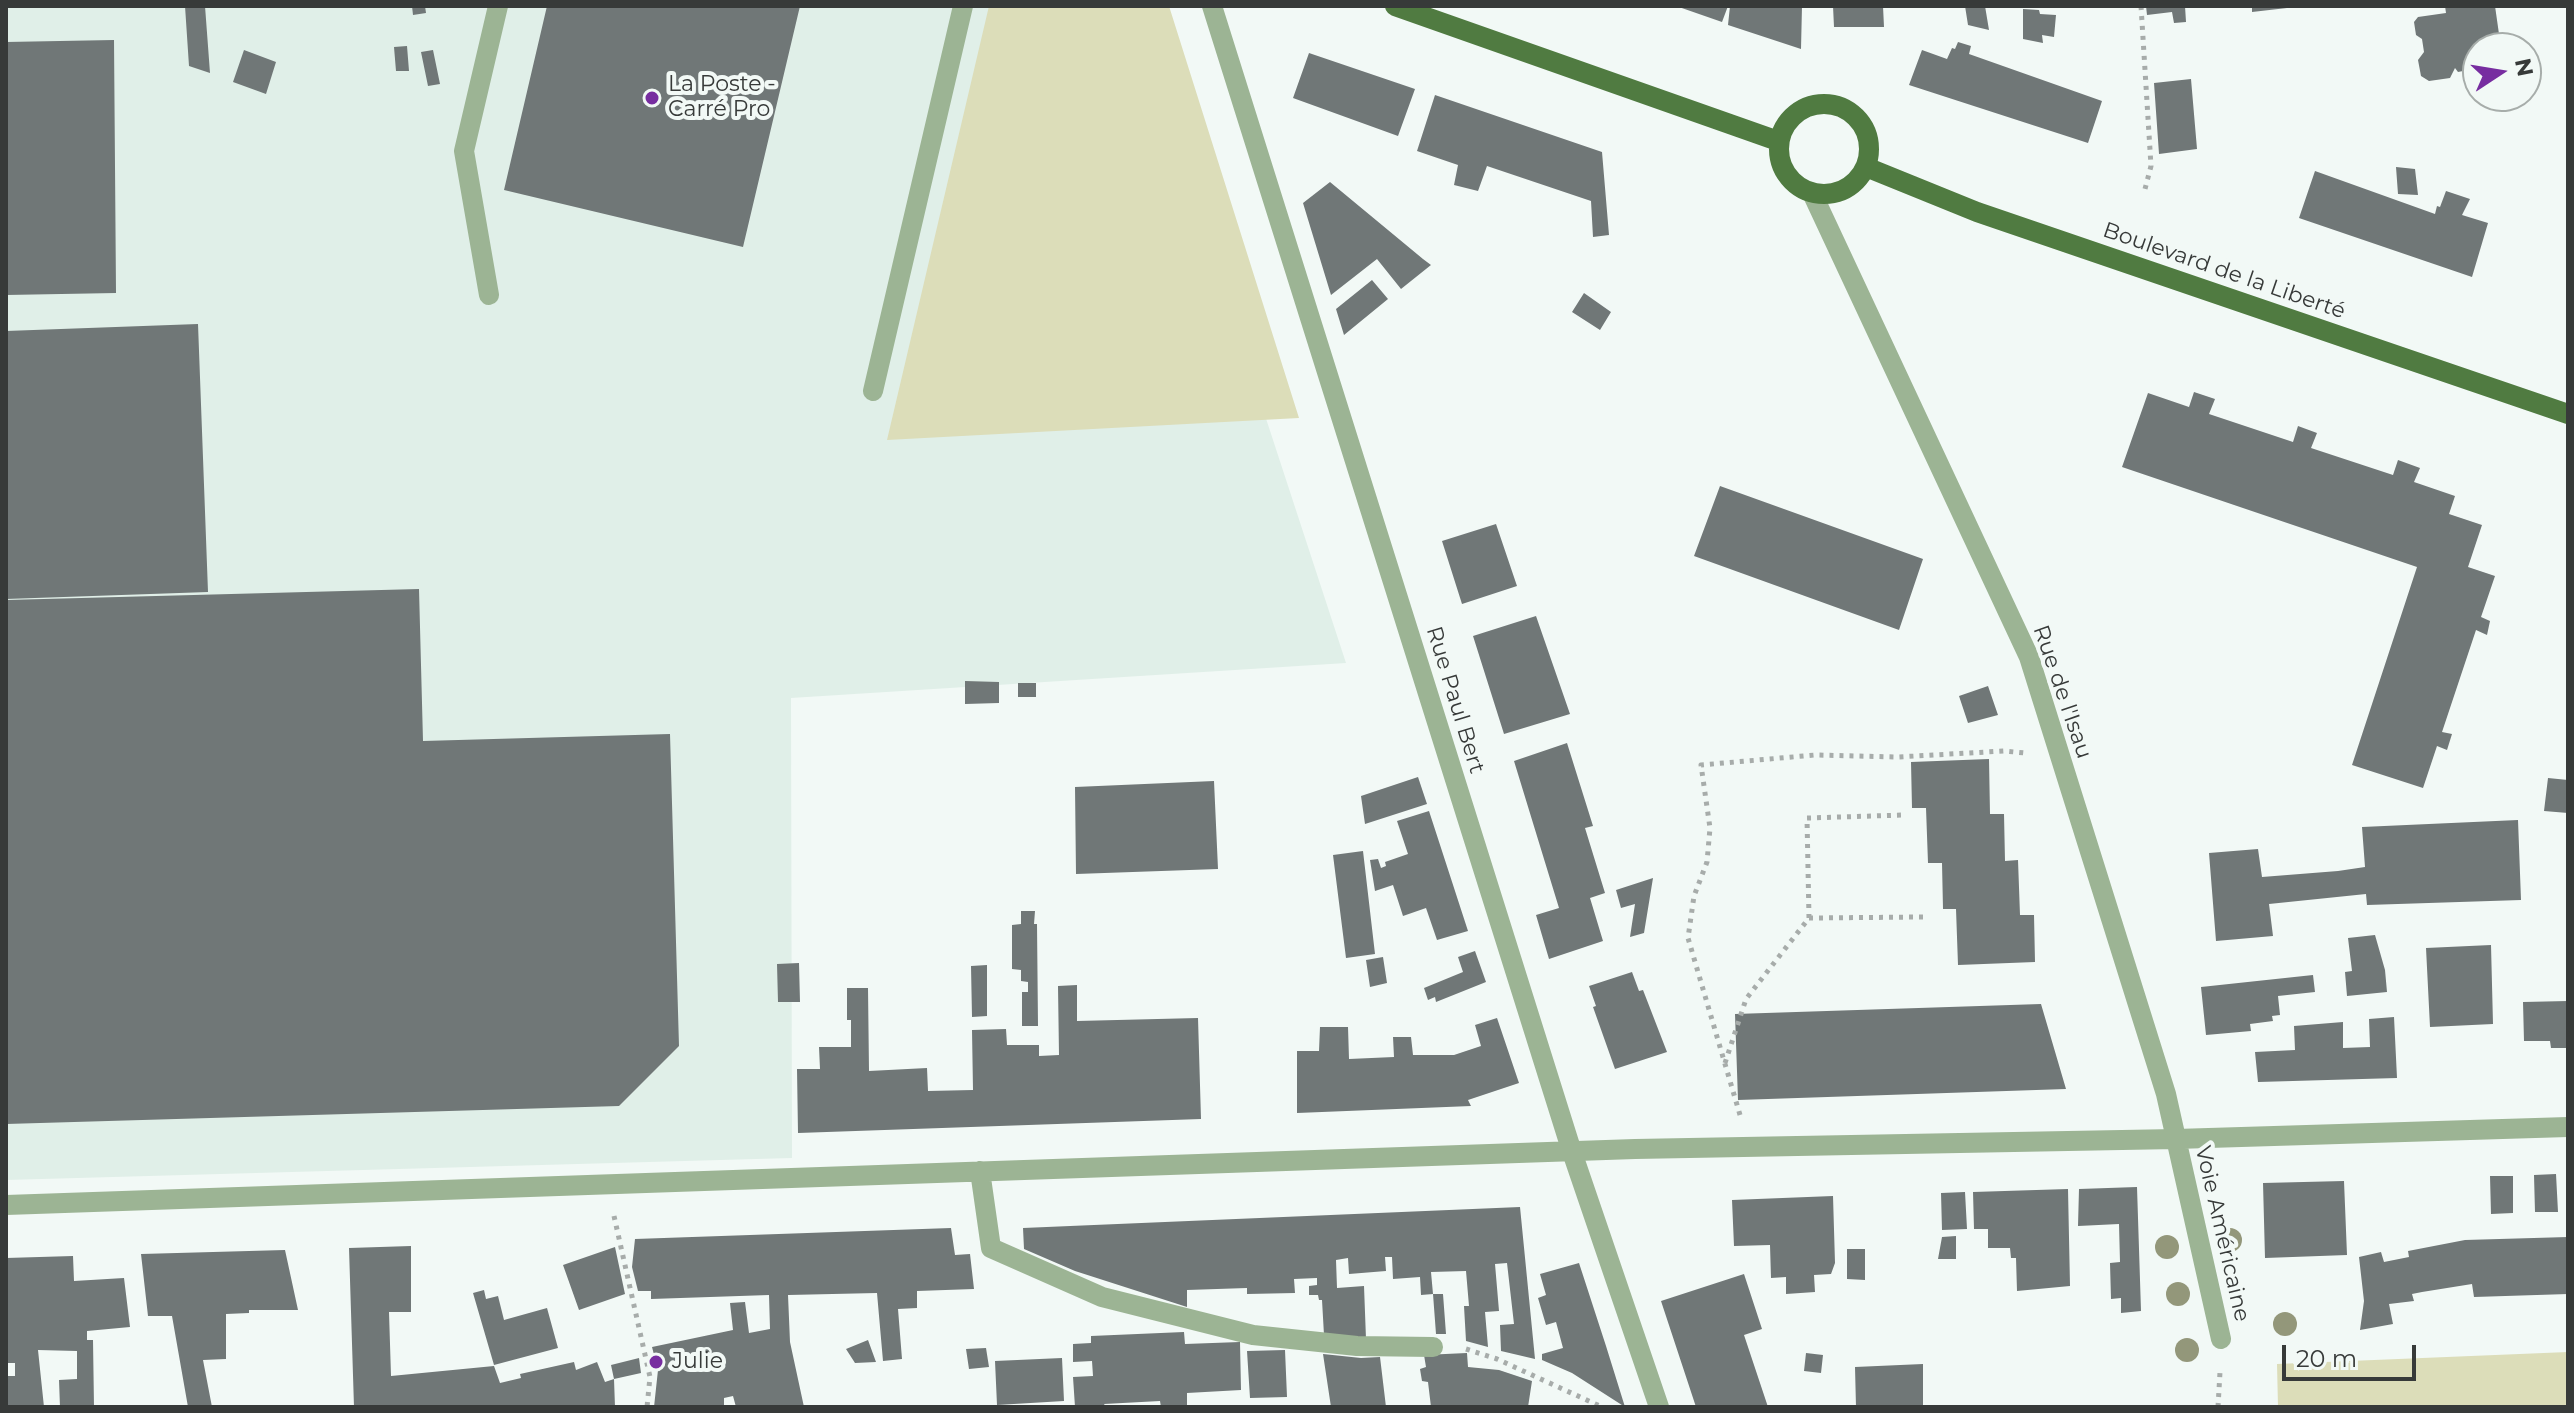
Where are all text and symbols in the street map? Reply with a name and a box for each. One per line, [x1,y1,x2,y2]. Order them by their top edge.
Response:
north arrow [2462,32,2542,112]
text: N [2509,56,2539,79]
place label: La Poste - Carré Pro [668,72,776,124]
marker: La Poste - Carré Pro [643,89,661,107]
street label: Boulevard de la Liberté [2099,217,2349,325]
street label: Rue de l'Isau [2027,622,2097,762]
street label: Rue Paul Bert [1420,623,1490,777]
street label: Voie Américaine [2189,1144,2255,1324]
scale bar [2286,1329,2420,1379]
text: 20 m [2296,1344,2357,1373]
place label: Julie [672,1349,723,1375]
marker: Julie [647,1353,665,1371]

